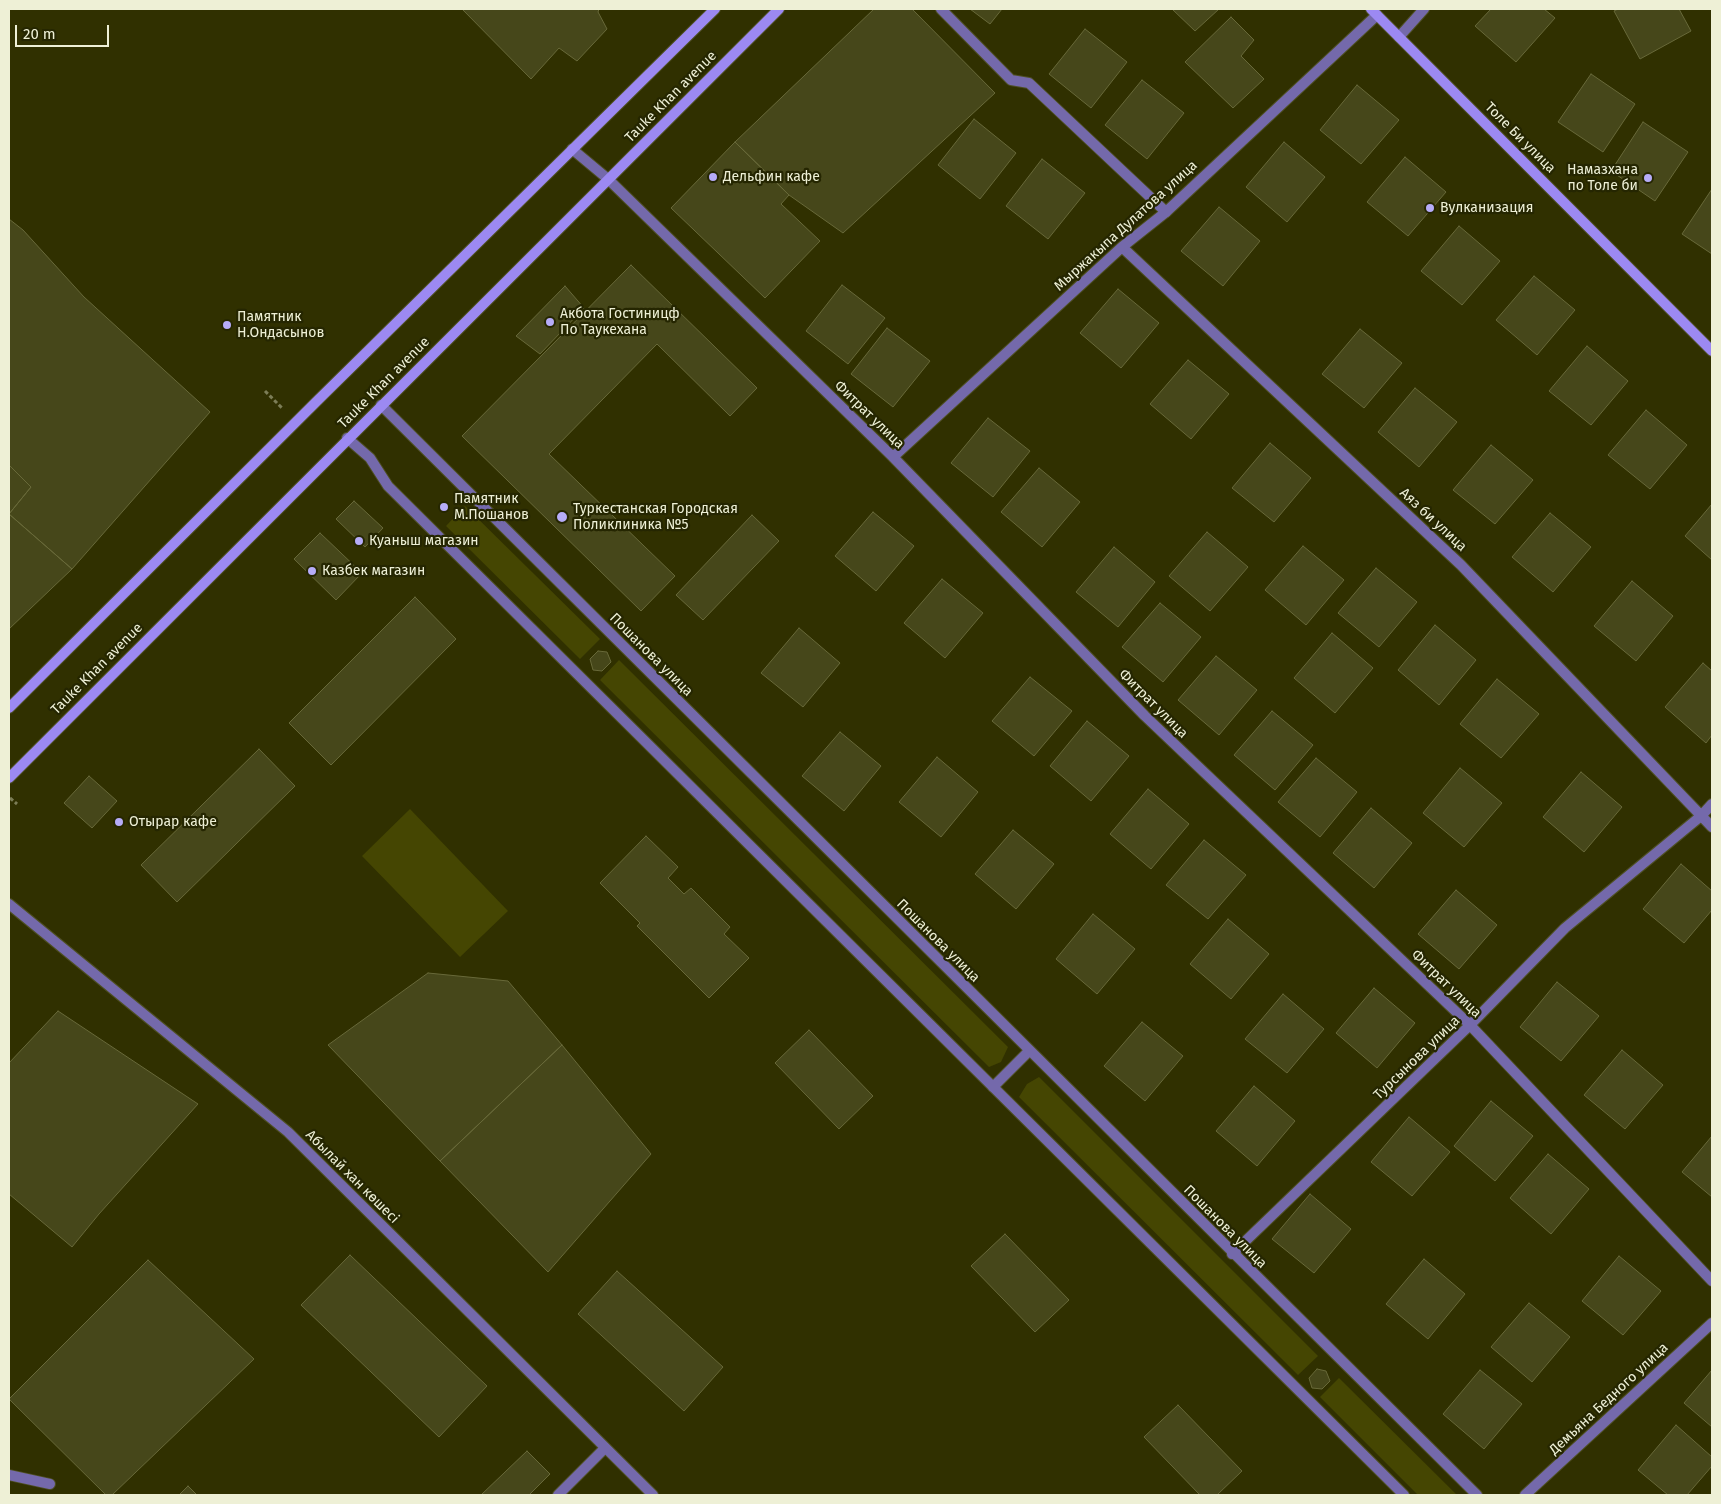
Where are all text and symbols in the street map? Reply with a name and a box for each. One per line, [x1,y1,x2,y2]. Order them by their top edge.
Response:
scale bar [18,15,111,47]
text: 20 m [23,25,56,43]
street label: Tauke Khan avenue [622,48,720,146]
street label: Толе Би улица [1481,99,1559,177]
street label: Мыржакыпа Дулатова улица [1051,157,1201,295]
place label: Намазхана по Толе би [1567,162,1638,194]
place label: Дельфин кафе [723,169,820,185]
marker: Дельфин кафе [707,171,719,183]
marker: Намазхана по Толе би [1642,172,1654,184]
place label: Вулканизация [1440,200,1533,216]
marker: Вулканизация [1424,202,1436,214]
place label: Акбота Гостиницф По Таукехана [560,306,680,338]
place label: Памятник Н.Ондасынов [237,309,324,342]
marker: Акбота Гостиницф По Таукехана [544,316,556,328]
marker: Памятник Н.Ондасынов [221,319,233,331]
street label: Tauke Khan avenue [335,334,433,432]
street label: Фитрат улица [831,377,907,453]
street label: Аяз би улица [1396,485,1470,555]
place label: Памятник М.Пошанов [454,491,529,524]
marker: Памятник М.Пошанов [438,501,450,513]
place label: Туркестанская Городская Поликлиника №5 [573,501,738,534]
marker: Туркестанская Городская Поликлиника №5 [555,510,569,524]
place label: Куаныш магазин [369,533,479,549]
marker: Куаныш магазин [353,535,365,547]
place label: Казбек магазин [322,563,425,579]
marker: Казбек магазин [306,565,318,577]
street label: Пошанова улица [606,610,696,700]
street label: Tauke Khan avenue [48,620,146,718]
street label: Фитрат улица [1115,666,1191,742]
place label: Отырар кафе [129,814,217,830]
marker: Отырар кафе [113,816,125,828]
street label: Пошанова улица [893,896,983,986]
street label: Фитрат улица [1408,946,1484,1022]
street label: Турсынова улица [1370,1013,1464,1103]
street label: Абылай хан көшесі [302,1127,402,1227]
street label: Пошанова улица [1180,1182,1270,1272]
street label: Демьяна Бедного улица [1546,1339,1672,1459]

